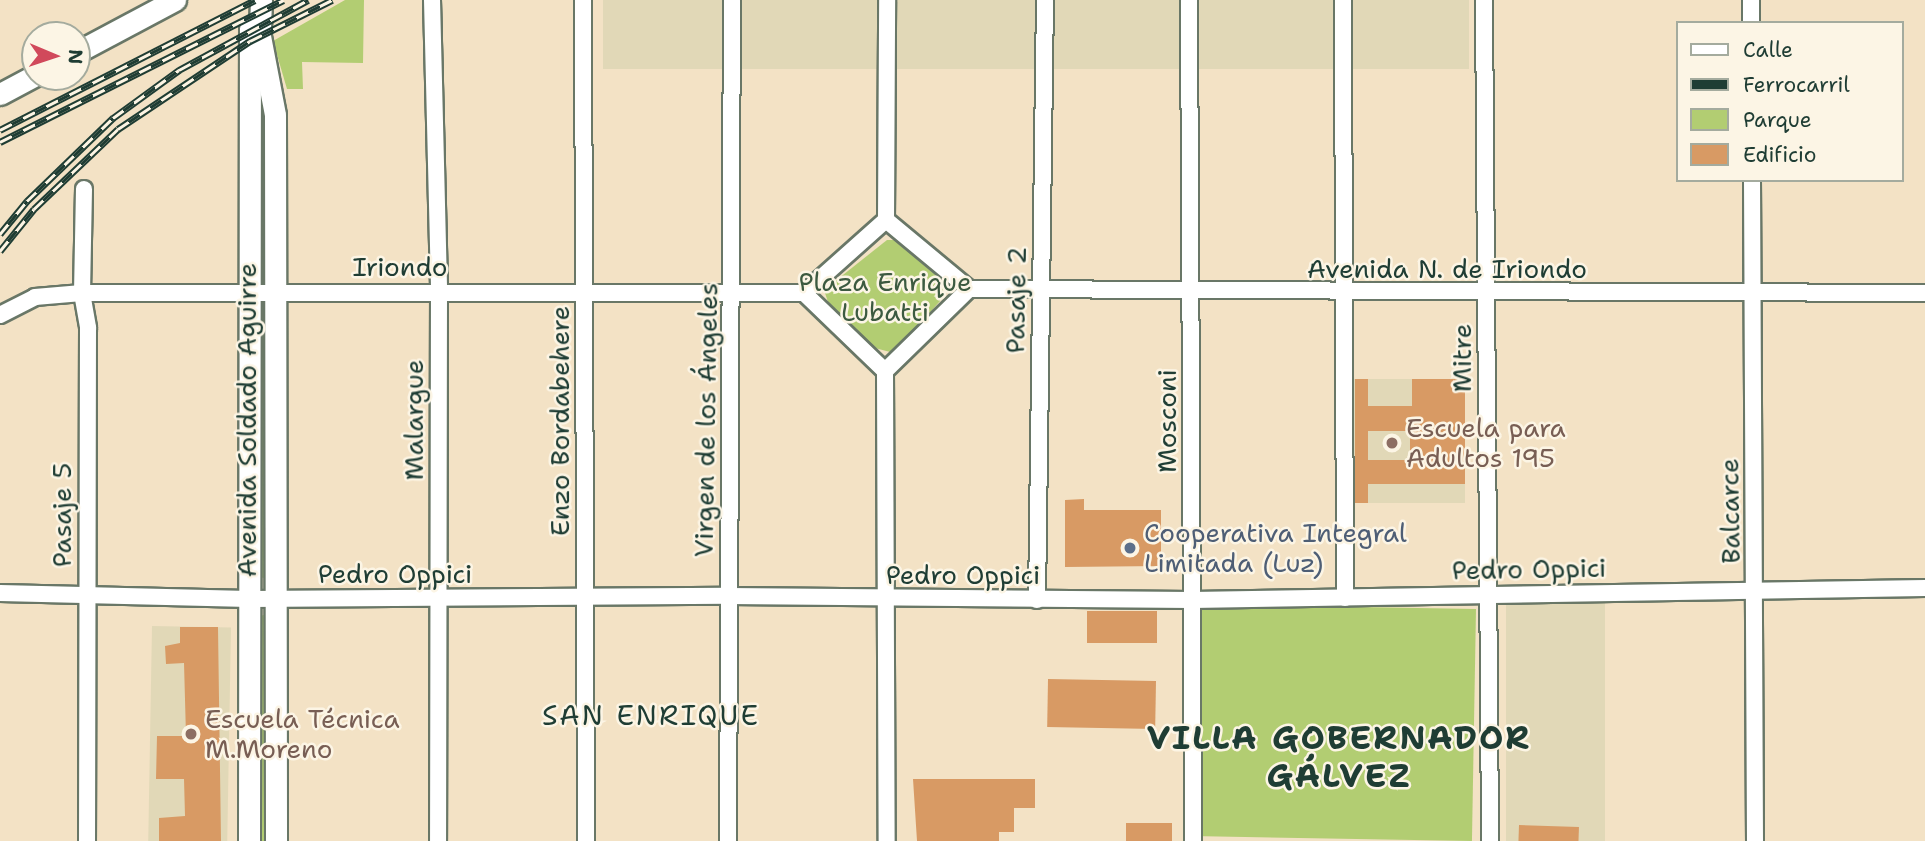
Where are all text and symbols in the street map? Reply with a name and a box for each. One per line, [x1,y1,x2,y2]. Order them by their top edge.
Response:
north arrow [21,21,91,91]
legend [1676,21,1904,182]
text: Calle [1743,36,1793,64]
text: N [63,49,88,65]
text: Ferrocarril [1743,71,1850,99]
text: Parque [1743,106,1812,134]
text: Edificio [1743,141,1816,169]
street label: Pasaje 2 [999,246,1033,354]
street label: Iriondo [352,251,448,283]
street label: Avenida N. de Iriondo [1307,253,1587,285]
street label: Avenida Soldado Aguirre [231,263,263,577]
park label: Plaza Enrique Lubatti [798,266,972,328]
street label: Virgen de los Ángeles [688,282,724,558]
street label: Enzo Bordabehere [544,306,576,536]
street label: Mitre [1446,324,1478,392]
street label: Malargue [398,360,430,480]
street label: Mosconi [1151,369,1183,473]
place label: Escuela para Adultos 195 [1406,412,1566,474]
marker: Escuela para Adultos 195 [1384,435,1400,451]
street label: Balcarce [1713,458,1747,564]
street label: Pasaje 5 [46,463,78,567]
place label: Cooperativa Integral Limitada (Luz) [1144,517,1407,578]
marker: Cooperativa Integral Limitada (Luz) [1122,540,1138,556]
street label: Pedro Oppici [1451,552,1607,586]
street label: Pedro Oppici [318,558,472,590]
street label: Pedro Oppici [886,559,1040,591]
district label: SAN ENRIQUE [543,698,759,732]
place label: Escuela Técnica M.Moreno [205,703,400,764]
district label: VILLA GOBERNADOR GÁLVEZ [1149,718,1529,796]
marker: Escuela Técnica M.Moreno [183,726,199,742]

